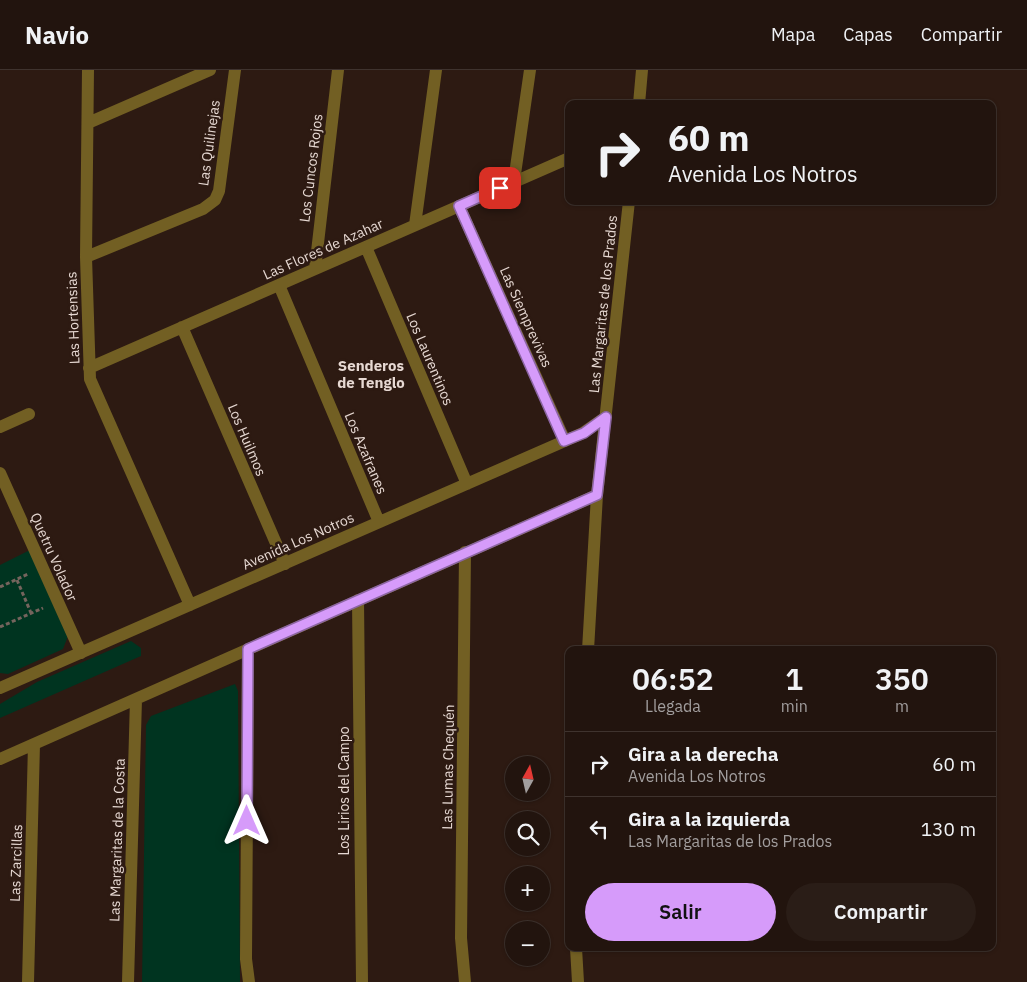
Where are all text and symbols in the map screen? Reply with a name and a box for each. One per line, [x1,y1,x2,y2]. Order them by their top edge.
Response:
text: Navio [25,19,89,51]
text: Mapa [771,23,815,46]
text: Capas [843,23,893,46]
text: Compartir [921,23,1002,46]
street label: Las Quilinejas [194,99,224,187]
street label: Los Cuncos Rojos [295,113,327,223]
text: 60 m [668,115,750,161]
icon: right [585,120,650,185]
text: Avenida Los Notros [668,159,858,188]
pin [479,167,521,209]
icon: arrive [486,174,514,202]
street label: Las Flores de Azahar [260,214,386,284]
street label: Las Margaritas de los Prados [585,214,621,394]
street label: Las Siemprevivas [496,264,556,370]
street label: Las Hortensias [62,271,84,365]
street label: Los Laurentinos [402,310,458,408]
district label: Senderos de Tenglo [337,356,405,392]
street label: Los Huilmos [224,401,270,479]
street label: Los Azafranes [341,409,391,497]
street label: Avenida Los Notros [239,508,357,574]
street label: Quetru Volador [26,510,82,604]
text: 06:52 [632,659,714,698]
text: 1 [785,659,803,698]
text: 350 [875,659,929,698]
text: Llegada [645,696,701,716]
text: min [781,696,808,716]
text: m [895,696,909,716]
street label: Las Lumas Chequén [438,704,458,830]
street label: Los Lirios del Campo [335,726,353,856]
text: Gira a la derecha [628,742,779,766]
icon: right [585,750,613,778]
text: 60 m [932,752,976,776]
north arrow [505,756,550,801]
map controls [505,756,550,966]
street label: Las Margaritas de la Costa [105,757,129,922]
text: Avenida Los Notros [628,766,766,786]
position arrow [220,794,272,846]
text: Gira a la izquierda [628,807,790,831]
button: search [505,811,550,856]
icon: left [585,815,613,843]
text: 130 m [921,817,976,841]
street label: Las Zarcillas [6,824,26,902]
text: Las Margaritas de los Prados [628,831,832,851]
button: + [505,866,550,911]
button: Salir [585,883,776,941]
button: Compartir [786,883,976,941]
button: − [505,921,550,966]

